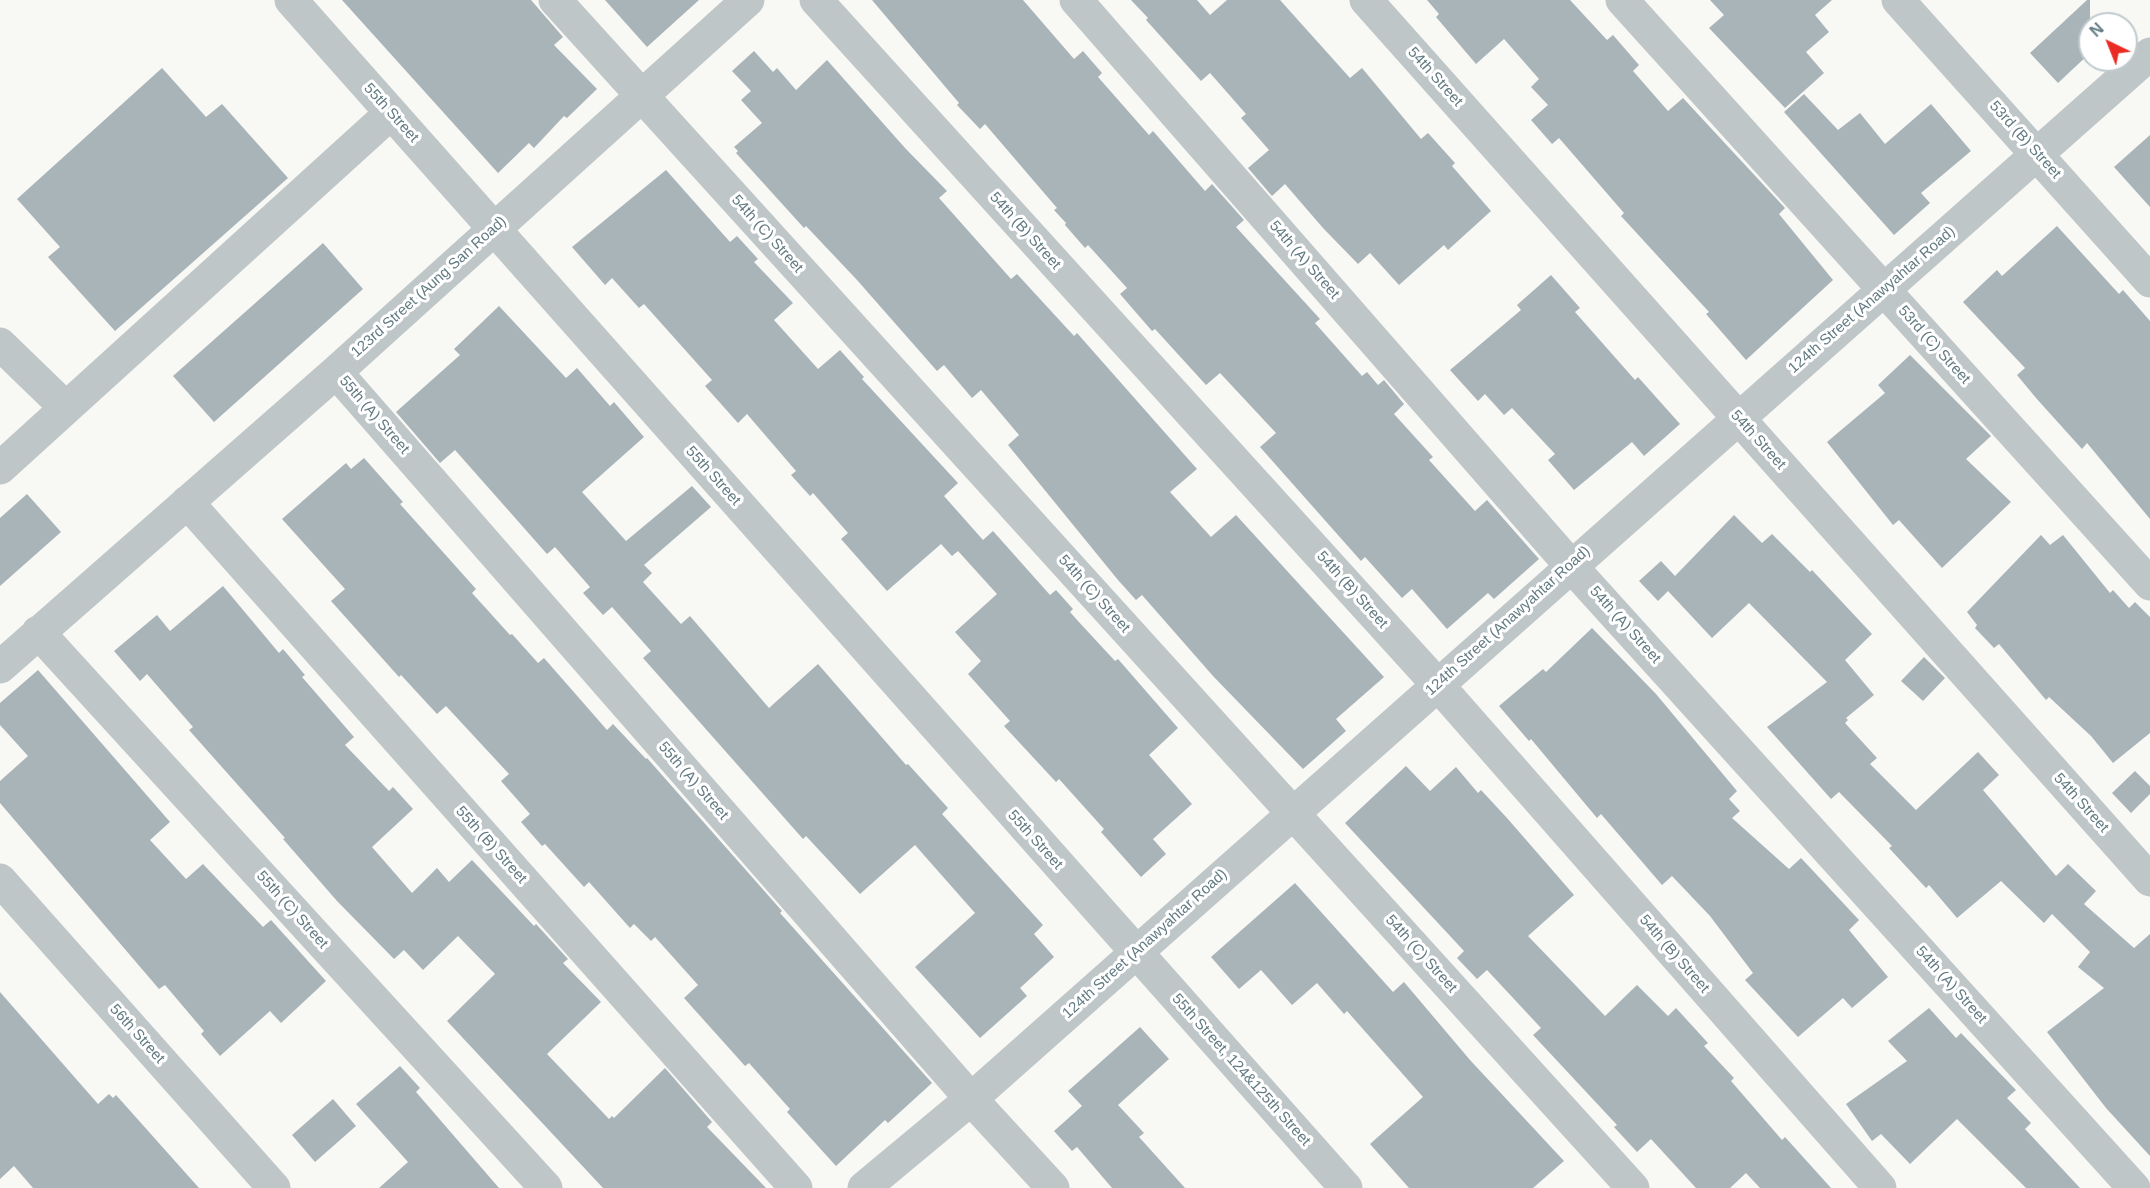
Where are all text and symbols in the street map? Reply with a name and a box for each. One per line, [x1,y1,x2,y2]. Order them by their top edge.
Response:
north arrow [2078,12,2138,72]
text: N [2087,20,2107,40]
street label: 54th Street [1404,44,1466,110]
street label: 55th Street [360,80,422,146]
street label: 53rd (B) Street [1985,97,2065,183]
street label: 54th (B) Street [986,189,1064,273]
street label: 54th (C) Street [727,191,807,277]
street label: 123rd Street (Aung San Road) [348,213,510,361]
street label: 54th (A) Street [1265,217,1343,303]
street label: 124th Street (Anawyahtar Road) [1785,223,1959,377]
street label: 53rd (C) Street [1894,302,1974,388]
street label: 55th (A) Street [335,372,413,458]
street label: 54th Street [1727,407,1789,473]
street label: 55th Street [682,443,744,509]
street label: 124th Street (Anawyahtar Road) [1422,542,1594,700]
street label: 54th (B) Street [1313,548,1391,632]
street label: 54th (C) Street [1054,551,1134,637]
street label: 54th (A) Street [1586,583,1664,667]
street label: 55th (A) Street [654,738,732,824]
street label: 54th Street [2050,770,2112,836]
street label: 55th (B) Street [452,803,530,887]
street label: 55th Street [1004,807,1066,873]
street label: 124th Street (Anawyahtar Road) [1059,865,1231,1023]
street label: 55th (C) Street [252,867,332,953]
street label: 54th (C) Street [1381,911,1461,997]
street label: 54th (B) Street [1635,911,1713,997]
street label: 54th (A) Street [1912,943,1990,1027]
street label: 55th Street, 124&125th Street [1168,990,1314,1150]
street label: 56th Street [106,1001,168,1067]

